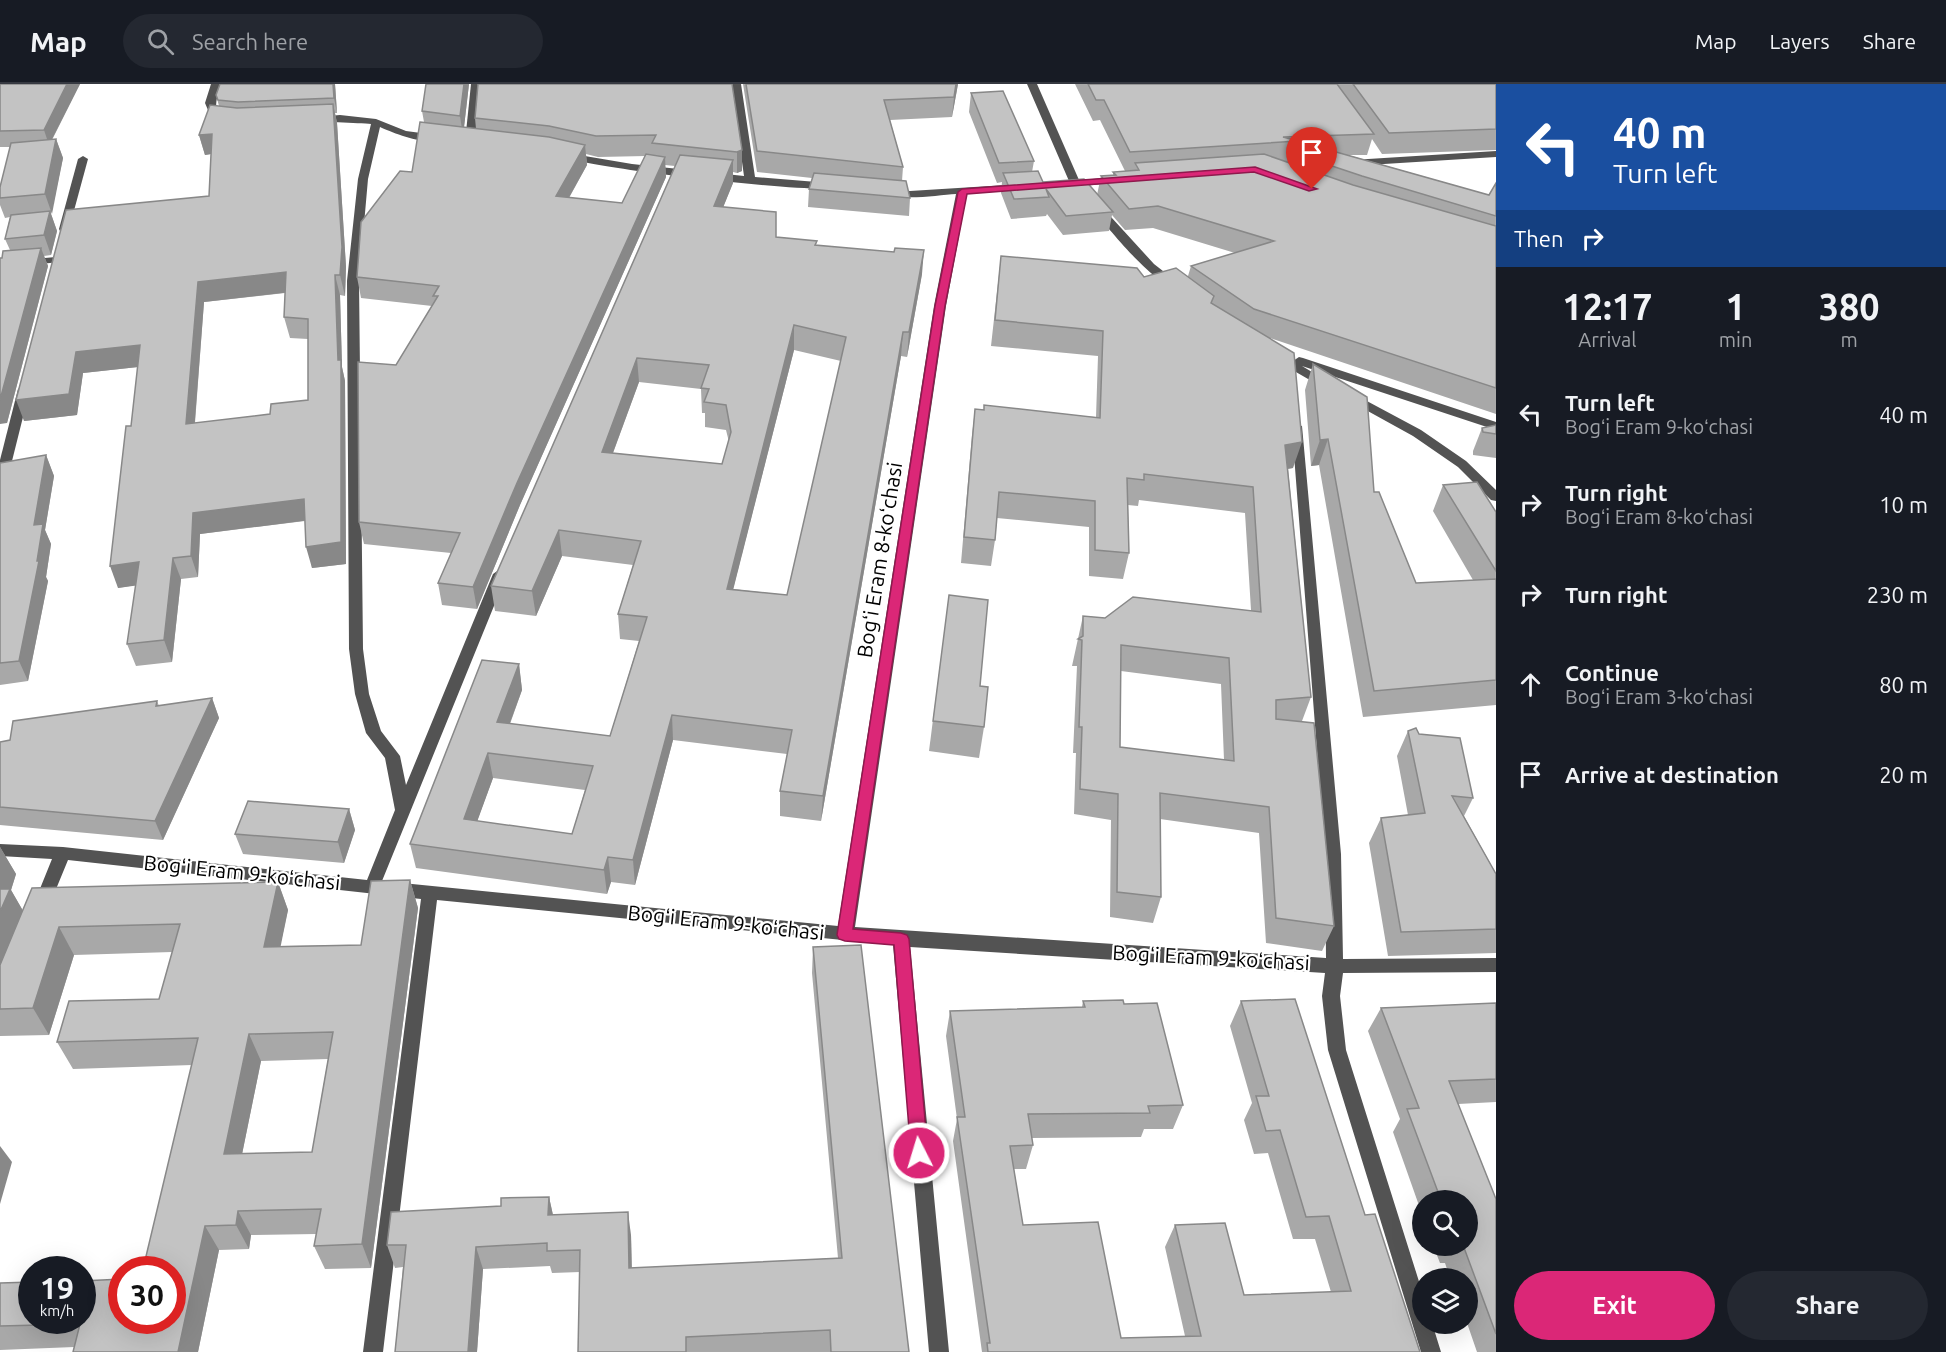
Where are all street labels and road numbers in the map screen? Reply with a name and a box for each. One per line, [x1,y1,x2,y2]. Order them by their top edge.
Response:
street label: Bogʻi Eram 8-koʻchasi [852,460,906,659]
street label: Bogʻi Eram 9-koʻchasi [143,850,342,894]
street label: Bogʻi Eram 9-koʻchasi [627,900,826,944]
street label: Bogʻi Eram 9-koʻchasi [1112,940,1310,974]

